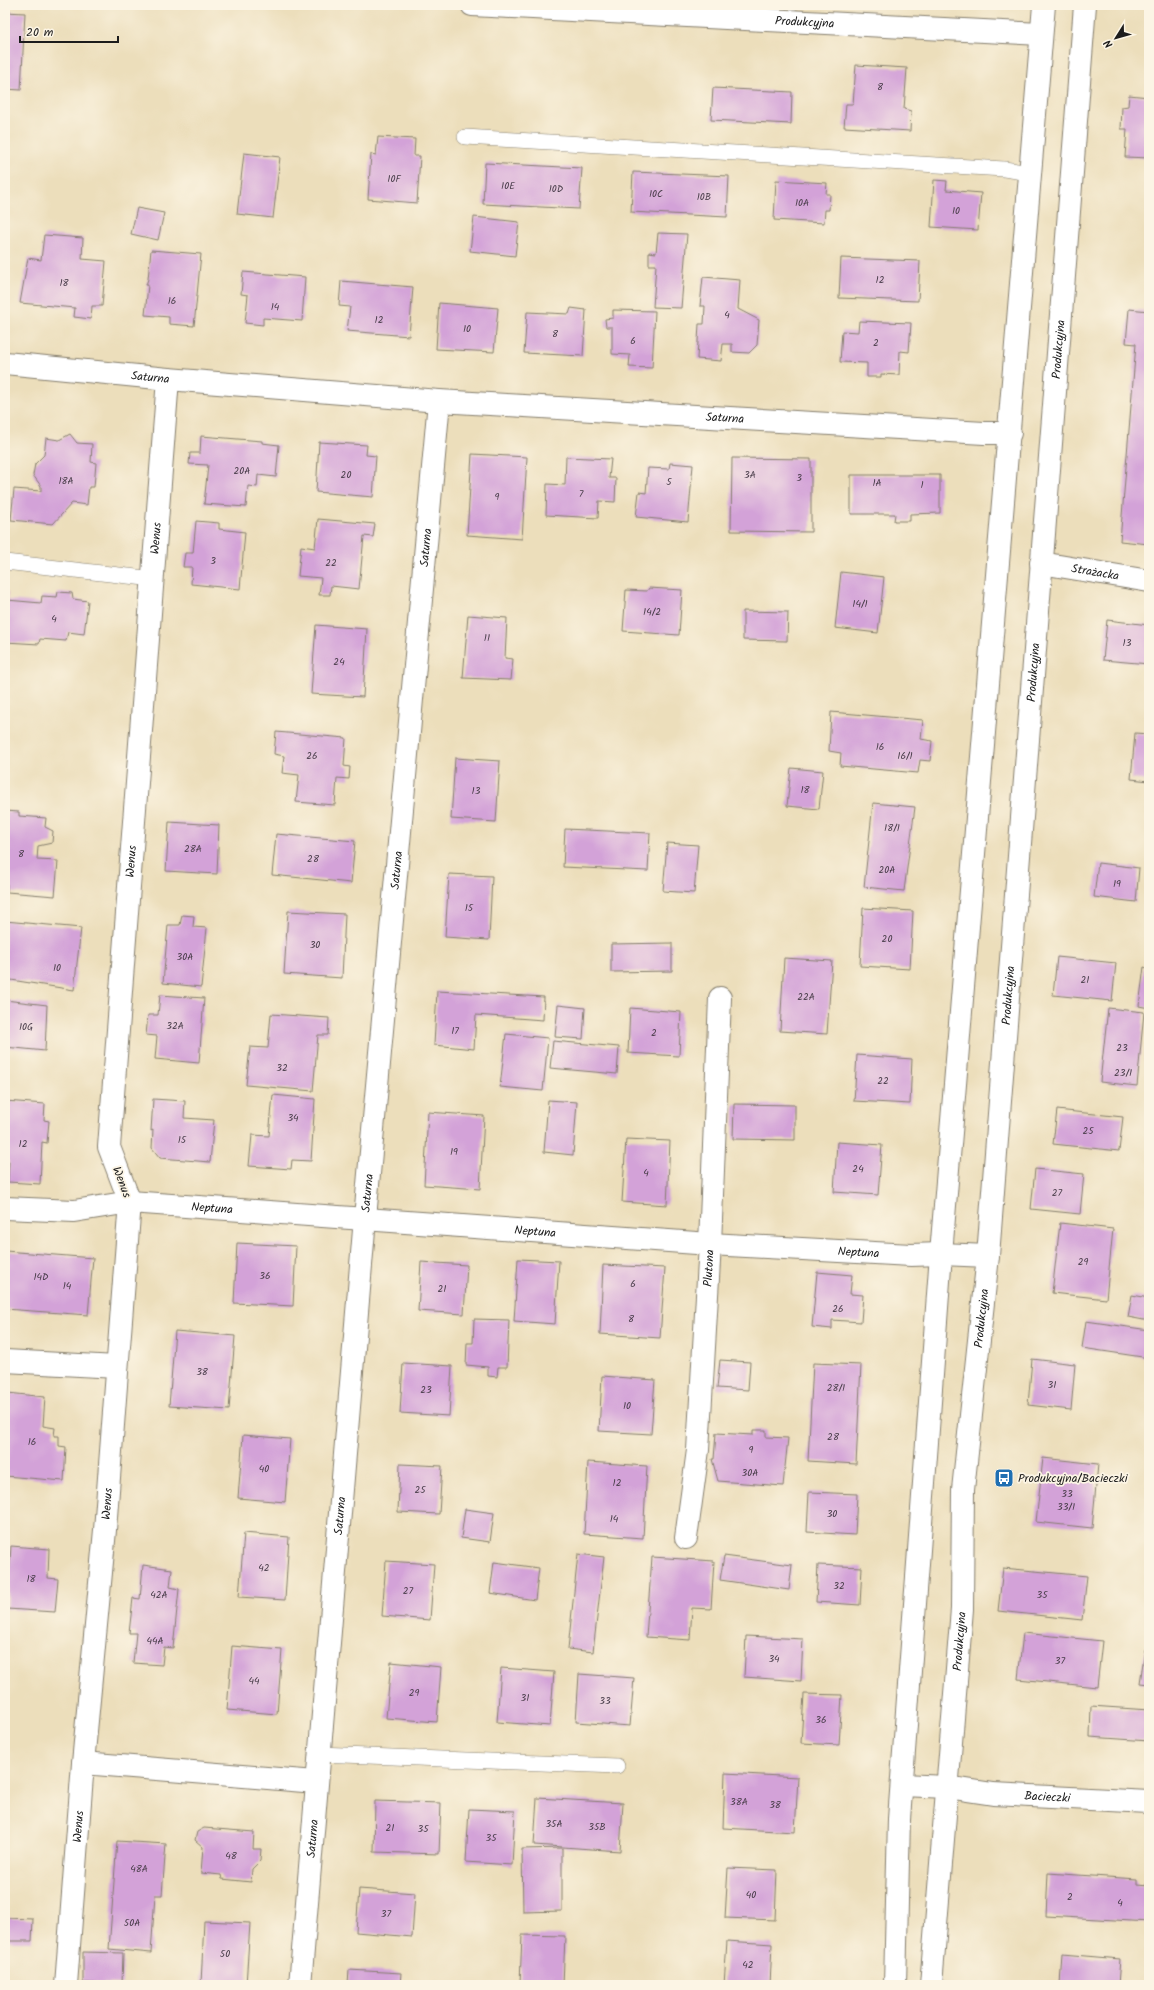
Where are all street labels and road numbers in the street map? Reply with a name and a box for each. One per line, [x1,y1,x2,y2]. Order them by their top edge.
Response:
street label: Produkcyjna [774,11,835,33]
street label: Produkcyjna [1047,319,1071,380]
street label: Saturna [130,366,171,389]
street label: Saturna [705,408,745,429]
street label: Wenus [146,522,167,555]
street label: Saturna [415,527,437,568]
street label: Strażacka [1070,559,1121,586]
street label: Produkcyjna [1022,642,1046,703]
street label: Wenus [121,845,142,878]
street label: Saturna [386,850,408,890]
street label: Produkcyjna [997,965,1021,1026]
street label: Wenus [107,1164,136,1201]
street label: Saturna [357,1173,379,1213]
street label: Neptuna [190,1197,234,1219]
street label: Neptuna [514,1221,557,1243]
street label: Neptuna [837,1242,880,1263]
street label: Plutona [699,1249,720,1287]
street label: Produkcyjna [969,1287,994,1349]
street label: Wenus [97,1487,118,1521]
street label: Saturna [329,1495,351,1536]
street label: Produkcyjna [948,1610,972,1672]
street label: Bacieczki [1024,1787,1072,1808]
street label: Wenus [68,1810,89,1843]
street label: Saturna [302,1818,324,1859]

